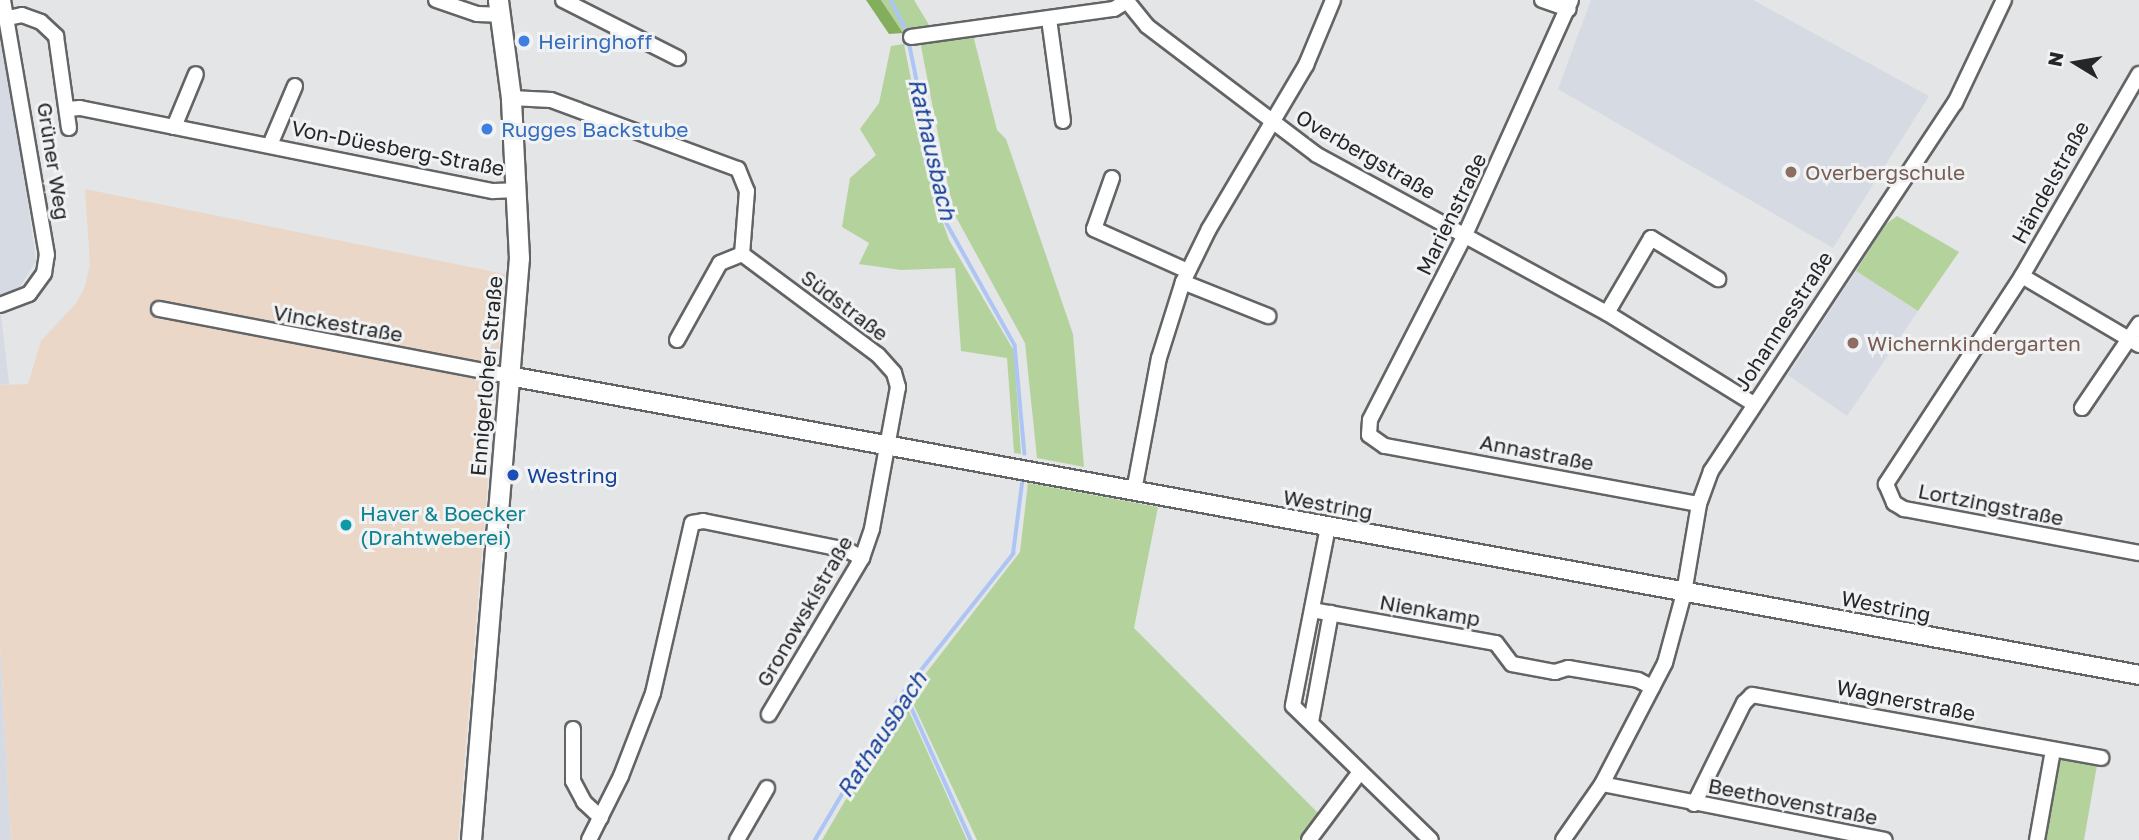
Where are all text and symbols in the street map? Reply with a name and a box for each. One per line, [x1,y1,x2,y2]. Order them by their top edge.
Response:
place label: Heiringhoff [538,28,652,54]
north arrow [2041,28,2111,98]
marker: Heiringhoff [516,33,532,49]
text: N [2042,50,2068,68]
water label: Rathausbach [903,76,963,222]
street label: Grüner Weg [32,100,76,222]
street label: Overbergstraße [1292,104,1440,204]
street label: Von-Düesberg-Straße [289,115,507,181]
place label: Rugges Backstube [501,116,689,142]
street label: Händelstraße [2006,116,2094,248]
marker: Rugges Backstube [479,121,495,137]
street label: Marienstraße [1411,149,1491,279]
place label: Overbergschule [1805,159,1965,185]
marker: Overbergschule [1783,164,1799,180]
street label: Johannesstraße [1728,246,1838,396]
street label: Südstraße [796,264,894,346]
street label: Ennigerloher Straße [465,275,507,477]
street label: Vinckestraße [271,299,405,347]
place label: Wichernkindergarten [1867,330,2081,356]
marker: Wichernkindergarten [1845,335,1861,351]
street label: Annastraße [1478,429,1596,475]
place label: Westring [527,462,618,488]
marker: Westring [505,467,521,483]
street label: Lortzingstraße [1916,478,2066,530]
street label: Westring [1281,484,1375,524]
place label: Haver & Boecker (Drahtweberei) [360,500,526,550]
marker: Haver & Boecker (Drahtweberei) [338,517,354,533]
street label: Gronowskistraße [751,531,857,691]
street label: Westring [1839,585,1933,627]
street label: Nienkamp [1378,589,1482,631]
water label: Rathausbach [830,666,932,802]
street label: Wagnerstraße [1834,674,1978,726]
street label: Beethovenstraße [1706,772,1880,830]

